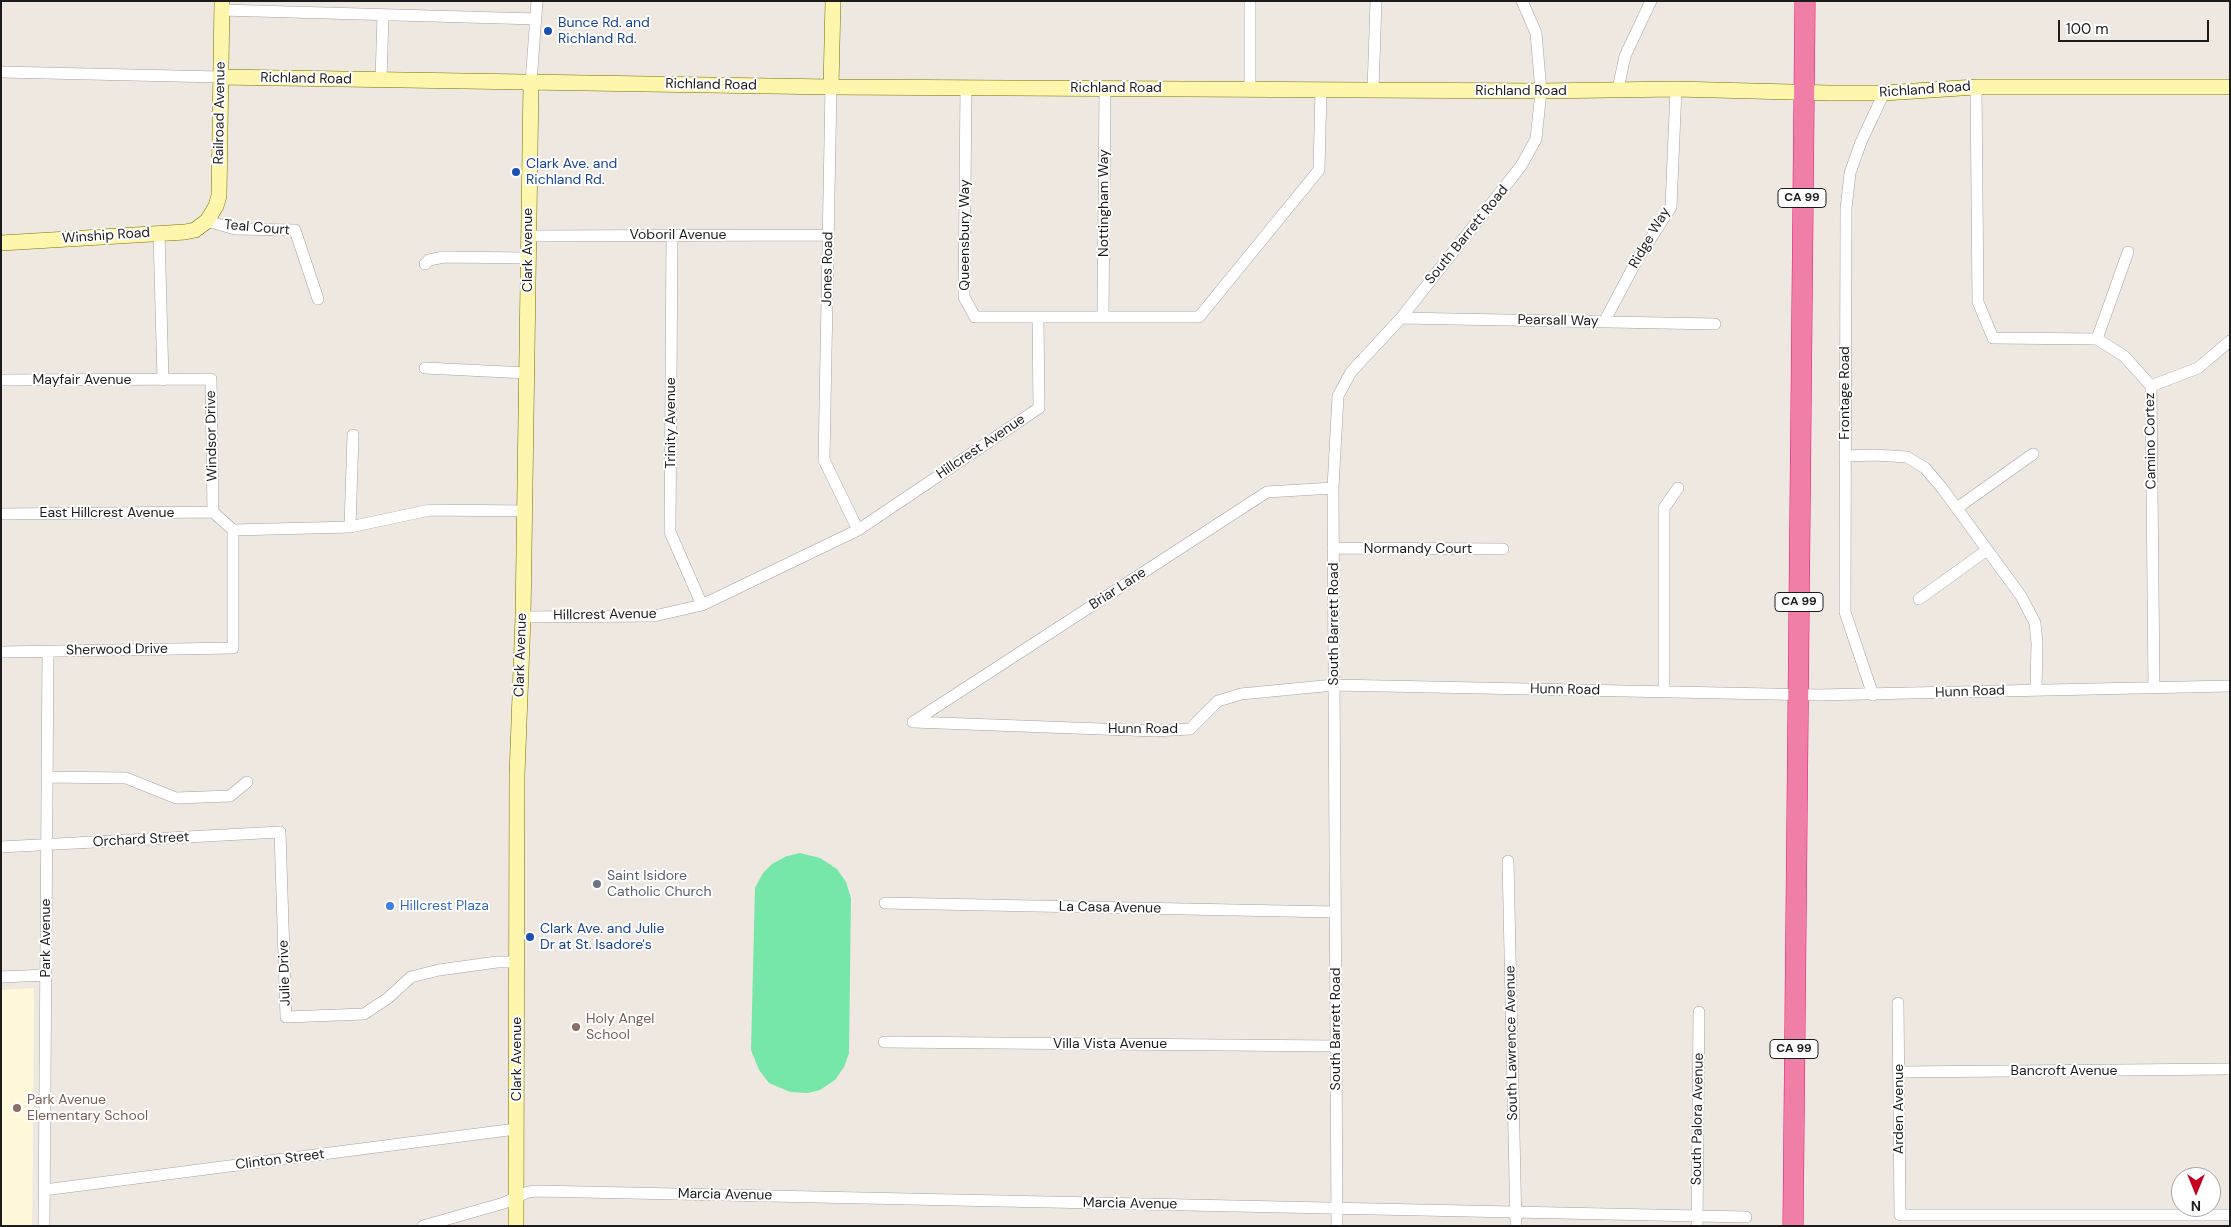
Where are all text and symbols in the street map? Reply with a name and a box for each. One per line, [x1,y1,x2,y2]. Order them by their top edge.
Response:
scale bar [2061,10,2212,42]
place label: Bunce Rd. and Richland Rd. [558,15,650,48]
text: 100 m [2066,19,2109,39]
marker: Bunce Rd. and Richland Rd. [542,25,554,37]
street label: Railroad Avenue [211,61,229,165]
street label: Richland Road [260,70,352,88]
street label: Richland Road [665,76,757,94]
street label: Richland Road [1879,78,1971,102]
street label: Richland Road [1070,80,1162,96]
street label: Richland Road [1475,83,1567,99]
street label: Nottingham Way [1096,149,1112,257]
place label: Clark Ave. and Richland Rd. [526,156,617,188]
marker: Clark Ave. and Richland Rd. [510,166,522,178]
street label: Queensbury Way [957,179,973,291]
street label: South Barrett Road [1422,182,1512,288]
road number: CA 99 [1778,188,1826,208]
street label: Ridge Way [1626,204,1674,272]
street label: Clark Avenue [520,208,536,292]
street label: Teal Court [223,217,291,239]
street label: Winship Road [61,225,151,247]
street label: Voboril Avenue [630,227,726,243]
street label: Jones Road [819,232,837,306]
street label: Pearsall Way [1517,312,1599,330]
street label: Frontage Road [1837,346,1853,440]
street label: Mayfair Avenue [33,372,131,388]
street label: Trinity Avenue [663,377,679,469]
street label: Windsor Drive [203,390,221,482]
street label: Camino Cortez [2142,392,2160,490]
street label: Hillcrest Avenue [933,411,1029,483]
street label: East Hillcrest Avenue [40,505,174,521]
street label: Normandy Court [1364,541,1472,557]
street label: South Barrett Road [1326,563,1342,685]
street label: Briar Lane [1086,564,1150,614]
road number: CA 99 [1775,592,1823,612]
street label: Hillcrest Avenue [553,606,657,624]
street label: Clark Avenue [511,613,531,697]
street label: Sherwood Drive [66,641,168,659]
street label: Hunn Road [1530,681,1600,699]
street label: Hunn Road [1935,682,2005,702]
street label: Hunn Road [1108,721,1178,737]
street label: Orchard Street [92,829,190,851]
place label: Saint Isidore Catholic Church [607,868,712,900]
marker: Saint Isidore Catholic Church [591,878,603,890]
place label: Hillcrest Plaza [400,898,489,914]
street label: Park Avenue [38,899,54,977]
street label: La Casa Avenue [1059,899,1161,917]
marker: Hillcrest Plaza [384,900,396,912]
place label: Clark Ave. and Julie Dr at St. Isadore's [540,921,664,954]
marker: Clark Ave. and Julie Dr at St. Isadore's [524,931,536,943]
street label: Julie Drive [275,940,295,1006]
street label: South Lawrence Avenue [1502,965,1522,1121]
street label: South Barrett Road [1328,968,1344,1090]
place label: Holy Angel School [586,1011,654,1044]
street label: Clark Avenue [509,1017,525,1101]
marker: Holy Angel School [570,1021,582,1033]
street label: Villa Vista Avenue [1053,1036,1167,1052]
road number: CA 99 [1770,1040,1818,1058]
street label: South Palora Avenue [1688,1053,1708,1185]
street label: Bancroft Avenue [2011,1063,2117,1079]
street label: Arden Avenue [1891,1064,1907,1154]
place label: Park Avenue Elementary School [27,1092,148,1124]
marker: Park Avenue Elementary School [11,1102,23,1114]
street label: Clinton Street [235,1146,325,1174]
north arrow [2171,1167,2221,1217]
street label: Marcia Avenue [678,1186,772,1204]
street label: Marcia Avenue [1083,1195,1177,1213]
text: N [2191,1197,2201,1215]

